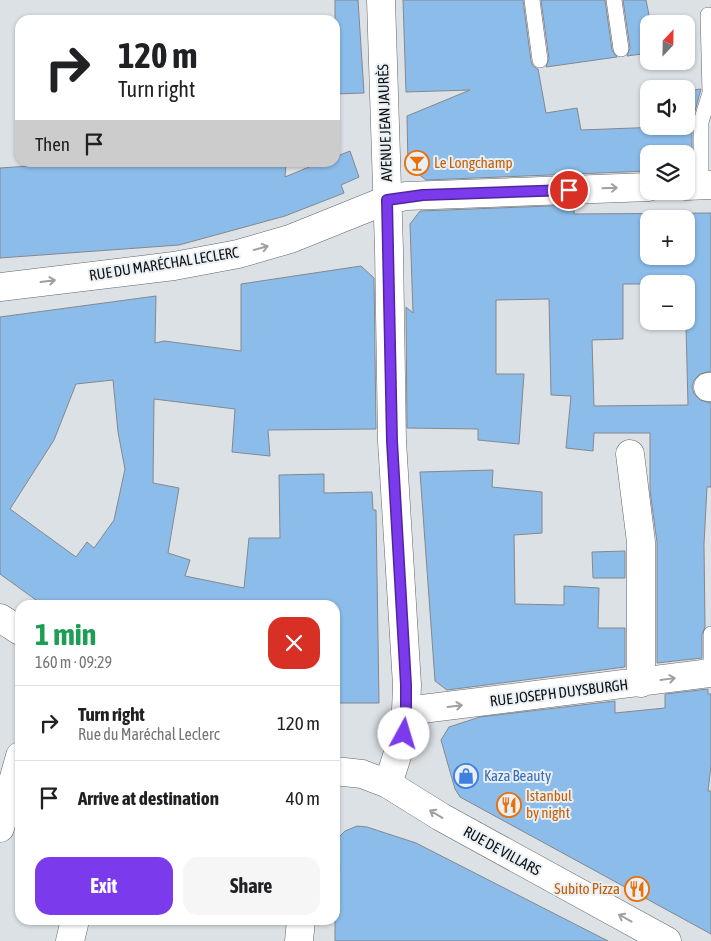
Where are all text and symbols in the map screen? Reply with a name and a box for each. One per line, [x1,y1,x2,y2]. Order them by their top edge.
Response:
north arrow [640,15,695,70]
map controls [640,15,695,330]
icon: right [35,35,100,100]
text: 120 m [118,35,197,75]
street label: AVENUE JEAN JAURÈS [374,64,395,182]
text: Turn right [118,76,195,102]
button: sound [640,80,695,135]
icon: arrive [80,130,108,158]
text: Then [35,133,70,155]
button: layers [640,145,695,200]
bar icon: Le Longchamp [404,150,430,176]
place label: Le Longchamp [434,154,513,171]
pin [548,169,590,211]
icon: arrive [555,176,583,204]
one-way arrow [602,184,618,193]
button: + [640,210,695,265]
one-way arrow [252,242,268,252]
street label: RUE DU MARÉCHAL LECLERC [88,243,240,284]
button: − [640,275,695,330]
one-way arrow [40,276,56,286]
text: 1 min [35,617,96,651]
button: close [268,617,320,669]
text: 160 m · 09:29 [35,653,112,671]
one-way arrow [660,674,676,684]
street label: RUE JOSEPH DUYSBURGH [489,676,629,709]
one-way arrow [446,701,462,711]
text: Turn right [78,703,145,725]
position arrow [377,707,429,759]
icon: right [35,709,63,737]
text: 120 m [277,712,320,734]
text: Rue du Maréchal Leclerc [78,725,220,743]
shop icon: Kaza Beauty [453,763,479,789]
place label: Kaza Beauty [484,767,551,784]
icon: arrive [35,784,63,812]
text: Arrive at destination [78,787,219,809]
text: 40 m [286,787,320,809]
place label: Istanbul by night [526,787,572,821]
restaurant icon: Istanbul by night [496,792,522,818]
one-way arrow [430,809,444,819]
street label: RUE DE VILLARS [461,822,544,879]
button: Exit [35,857,173,915]
button: Share [183,857,320,915]
restaurant icon: Subito Pizza [624,876,650,902]
place label: Subito Pizza [554,880,620,897]
one-way arrow [618,912,632,922]

